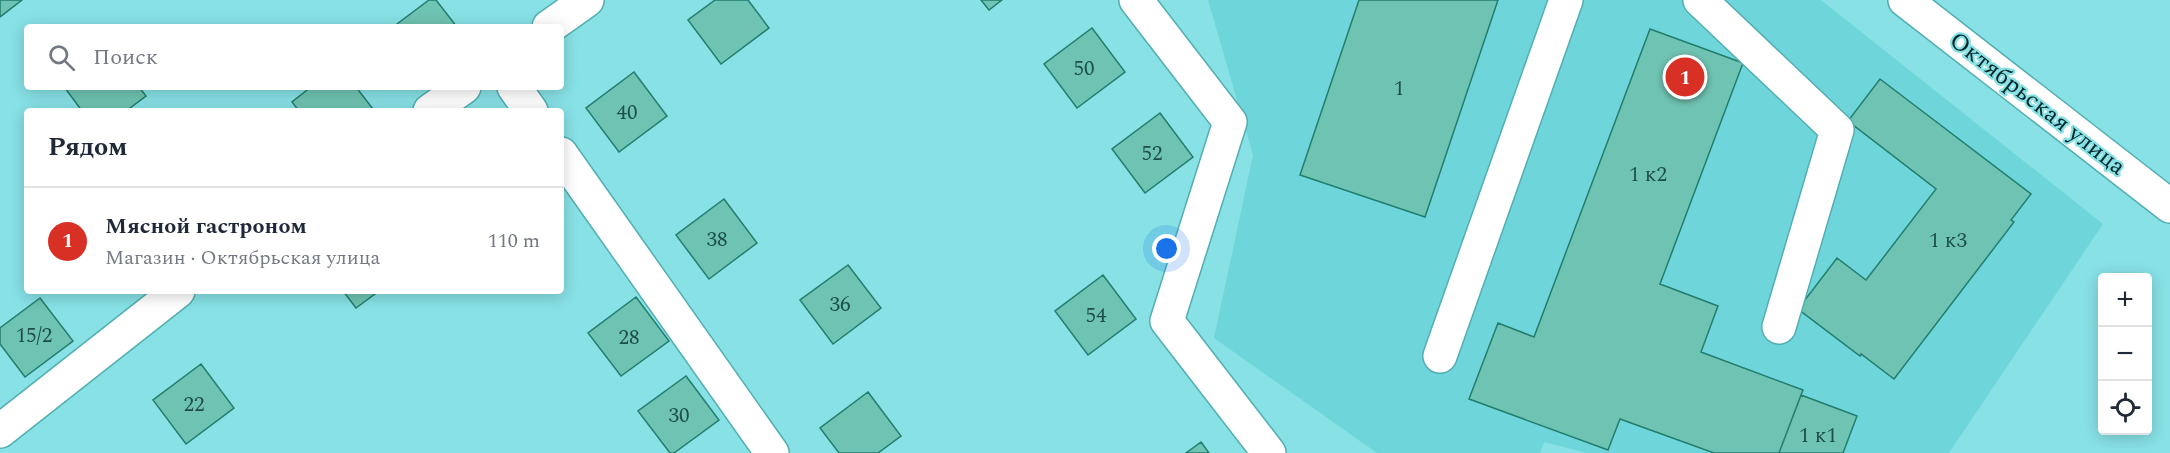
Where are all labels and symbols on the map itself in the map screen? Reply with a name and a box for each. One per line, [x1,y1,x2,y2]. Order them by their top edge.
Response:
street label: Октябрьская улица [1941,23,2134,185]
house number: 50 [1074,53,1095,85]
pin: 1 [1666,54,1704,100]
house number: 1 [1394,73,1404,105]
house number: 40 [617,97,638,129]
house number: 52 [1142,138,1163,170]
house number: 1 к2 [1629,159,1667,191]
house number: 38 [707,224,728,256]
house number: 1 к3 [1929,225,1967,257]
your location [1152,234,1181,263]
house number: 36 [830,289,851,321]
house number: 54 [1086,300,1107,332]
house number: 15/2 [16,320,52,352]
house number: 28 [619,322,640,354]
house number: 22 [184,389,205,421]
house number: 30 [669,400,690,432]
house number: 1 к1 [1799,420,1837,452]

